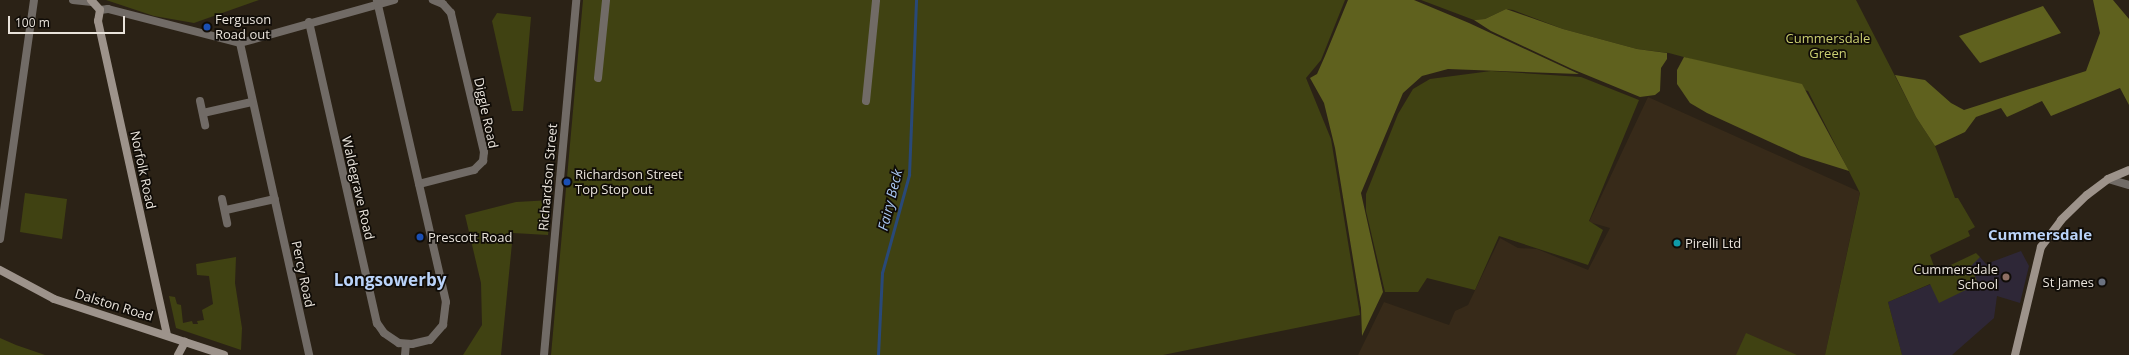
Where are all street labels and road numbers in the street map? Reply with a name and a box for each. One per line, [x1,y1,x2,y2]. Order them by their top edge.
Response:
street label: Diggle Road [471,76,501,150]
street label: Richardson Street [536,123,560,231]
street label: Norfolk Road [127,129,159,211]
street label: Waldegrave Road [339,135,377,241]
street label: Percy Road [288,239,318,309]
street label: Dalston Road [73,286,155,324]

